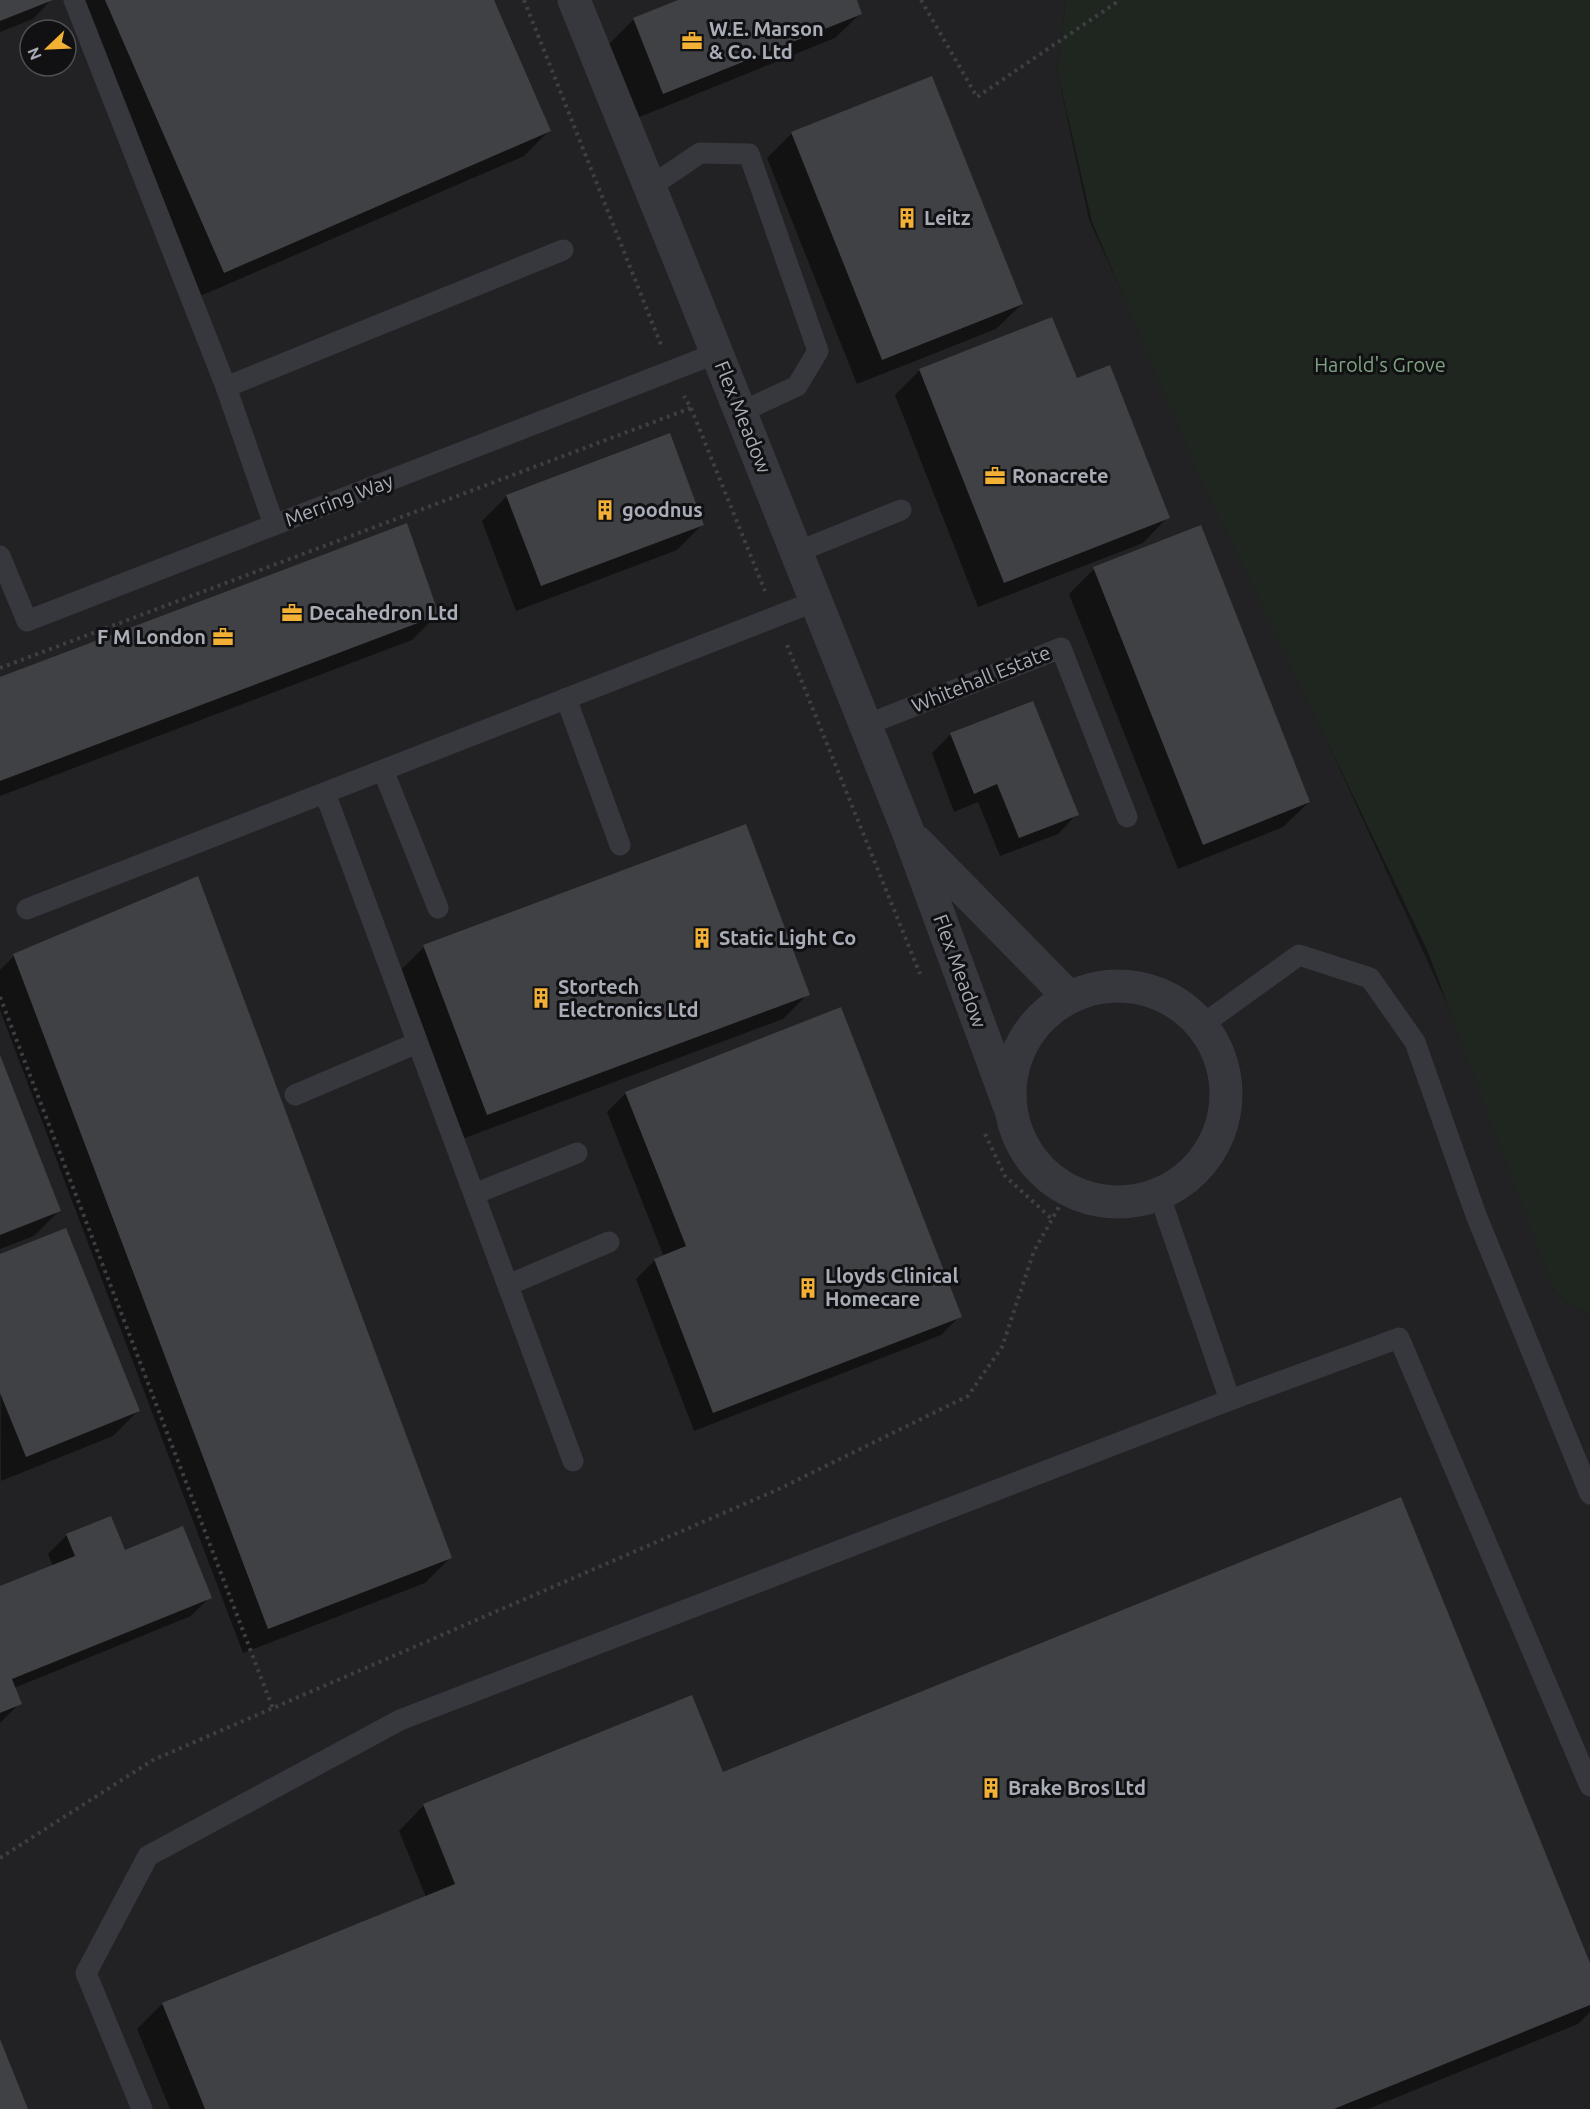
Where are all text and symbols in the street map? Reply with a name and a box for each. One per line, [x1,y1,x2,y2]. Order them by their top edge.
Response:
place label: W.E. Marson & Co. Ltd [709,17,824,63]
north arrow [18,18,78,78]
office icon: W.E. Marson & Co. Ltd [680,29,704,53]
text: N [24,45,45,63]
building icon: Leitz [895,206,919,230]
place label: Leitz [924,206,971,229]
park label: Harold's Grove [1314,353,1446,376]
street label: Flex Meadow [710,357,777,477]
office icon: Ronacrete [983,464,1007,488]
place label: Ronacrete [1012,464,1109,487]
street label: Merring Way [282,468,396,531]
building icon: goodnus [593,498,617,522]
place label: goodnus [622,498,703,521]
office icon: Decahedron Ltd [280,601,304,625]
place label: Decahedron Ltd [309,601,458,624]
place label: F M London [97,625,206,648]
office icon: F M London [211,625,235,649]
street label: Whitehall Estate [908,640,1053,717]
street label: Flex Meadow [929,911,992,1031]
building icon: Static Light Co [690,926,714,950]
place label: Static Light Co [719,926,856,949]
place label: Stortech Electronics Ltd [558,975,699,1021]
building icon: Stortech Electronics Ltd [529,986,553,1010]
place label: Lloyds Clinical Homecare [825,1264,958,1310]
building icon: Lloyds Clinical Homecare [796,1276,820,1300]
building icon: Brake Bros Ltd [979,1776,1003,1800]
place label: Brake Bros Ltd [1008,1776,1146,1799]

